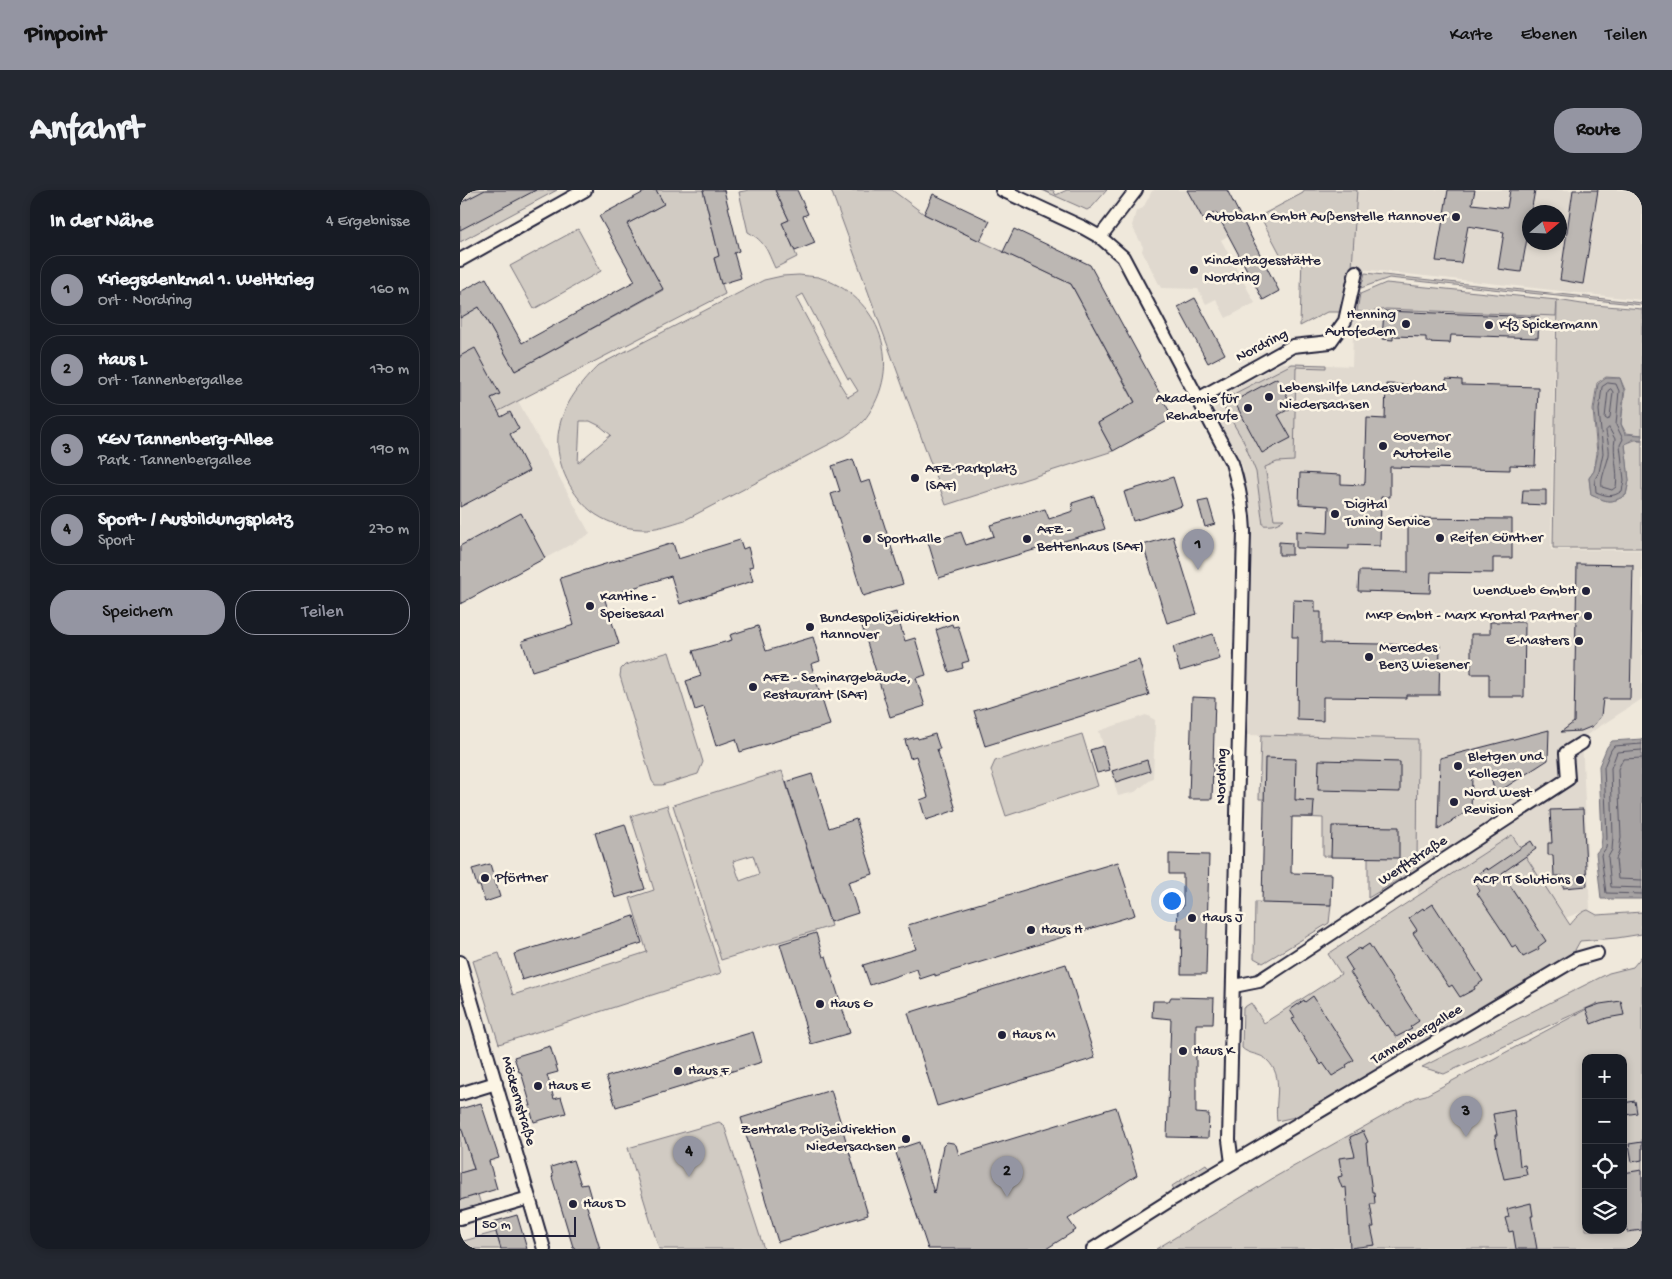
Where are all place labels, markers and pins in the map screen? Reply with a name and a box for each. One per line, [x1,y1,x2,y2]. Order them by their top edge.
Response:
place label: Autobahn GmbH Außenstelle Hannover [1205,208,1448,226]
marker: Autobahn GmbH Außenstelle Hannover [1450,211,1462,223]
place label: Kindertagesstätte Nordring [1204,252,1321,287]
marker: Kindertagesstätte Nordring [1188,264,1200,276]
place label: Henning Autofedern [1325,306,1396,341]
place label: Kfz Spickermann [1499,316,1598,334]
marker: Henning Autofedern [1400,318,1412,330]
marker: Kfz Spickermann [1483,319,1495,331]
place label: Lebenshilfe Landesverband Niedersachsen [1279,379,1447,414]
place label: Akademie für Rehaberufe [1155,390,1240,425]
marker: Lebenshilfe Landesverband Niedersachsen [1263,391,1275,403]
marker: Akademie für Rehaberufe [1242,402,1254,414]
place label: Governor Autoteile [1393,428,1452,463]
marker: Governor Autoteile [1377,440,1389,452]
place label: AFZ-Parkplatz (SAF) [925,460,1017,495]
marker: AFZ-Parkplatz (SAF) [909,472,921,484]
place label: Digital Tuning Service [1344,496,1430,531]
marker: Digital Tuning Service [1329,508,1341,520]
place label: AFZ - Bettenhaus (SAF) [1036,521,1144,556]
pin: 1 [1182,529,1214,570]
place label: Reifen Günther [1450,529,1544,547]
place label: Sporthalle [877,530,942,548]
marker: Reifen Günther [1434,532,1446,544]
marker: Sporthalle [861,533,873,545]
marker: AFZ - Bettenhaus (SAF) [1021,533,1033,545]
place label: wendweb GmbH [1473,582,1576,600]
marker: wendweb GmbH [1580,585,1592,597]
place label: Kantine - Speisesaal [600,588,664,623]
marker: Kantine - Speisesaal [584,600,596,612]
place label: MKP GmbH - Marx Krontal Partner [1366,607,1580,625]
place label: Bundespolizeidirektion Hannover [819,609,959,644]
marker: MKP GmbH - Marx Krontal Partner [1582,610,1594,622]
marker: Bundespolizeidirektion Hannover [804,621,816,633]
place label: E-Masters [1506,632,1569,650]
marker: E-Masters [1573,635,1585,647]
place label: Mercedes Benz Wiesener [1378,639,1471,674]
marker: Mercedes Benz Wiesener [1363,651,1375,663]
place label: AFZ - Seminargebäude, Restaurant (SAF) [763,669,911,704]
marker: AFZ - Seminargebäude, Restaurant (SAF) [747,681,759,693]
place label: Bletgen und Kollegen [1467,748,1544,783]
marker: Bletgen und Kollegen [1452,760,1464,772]
place label: Nord West Revision [1464,784,1533,819]
marker: Nord West Revision [1448,796,1460,808]
place label: Pförtner [494,869,549,887]
place label: ACP IT Solutions [1473,871,1570,889]
marker: Pförtner [479,872,491,884]
marker: ACP IT Solutions [1574,874,1586,886]
place label: Haus J [1202,909,1244,927]
marker: Haus J [1186,912,1198,924]
place label: Haus H [1041,921,1083,939]
marker: Haus H [1025,924,1037,936]
place label: Haus G [830,995,873,1013]
marker: Haus G [814,998,826,1010]
place label: Haus M [1012,1026,1056,1044]
marker: Haus M [996,1029,1008,1041]
place label: Haus K [1193,1042,1236,1060]
marker: Haus K [1177,1045,1189,1057]
place label: Haus F [688,1062,730,1080]
marker: Haus F [672,1065,684,1077]
place label: Haus E [548,1077,591,1095]
marker: Haus E [532,1080,544,1092]
pin: 3 [1450,1096,1482,1137]
place label: Zentrale Polizeidirektion Niedersachsen [741,1121,896,1156]
marker: Zentrale Polizeidirektion Niedersachsen [900,1133,912,1145]
pin: 4 [673,1136,705,1177]
pin: 2 [991,1156,1023,1197]
place label: Haus D [583,1195,626,1213]
marker: Haus D [567,1198,579,1210]

